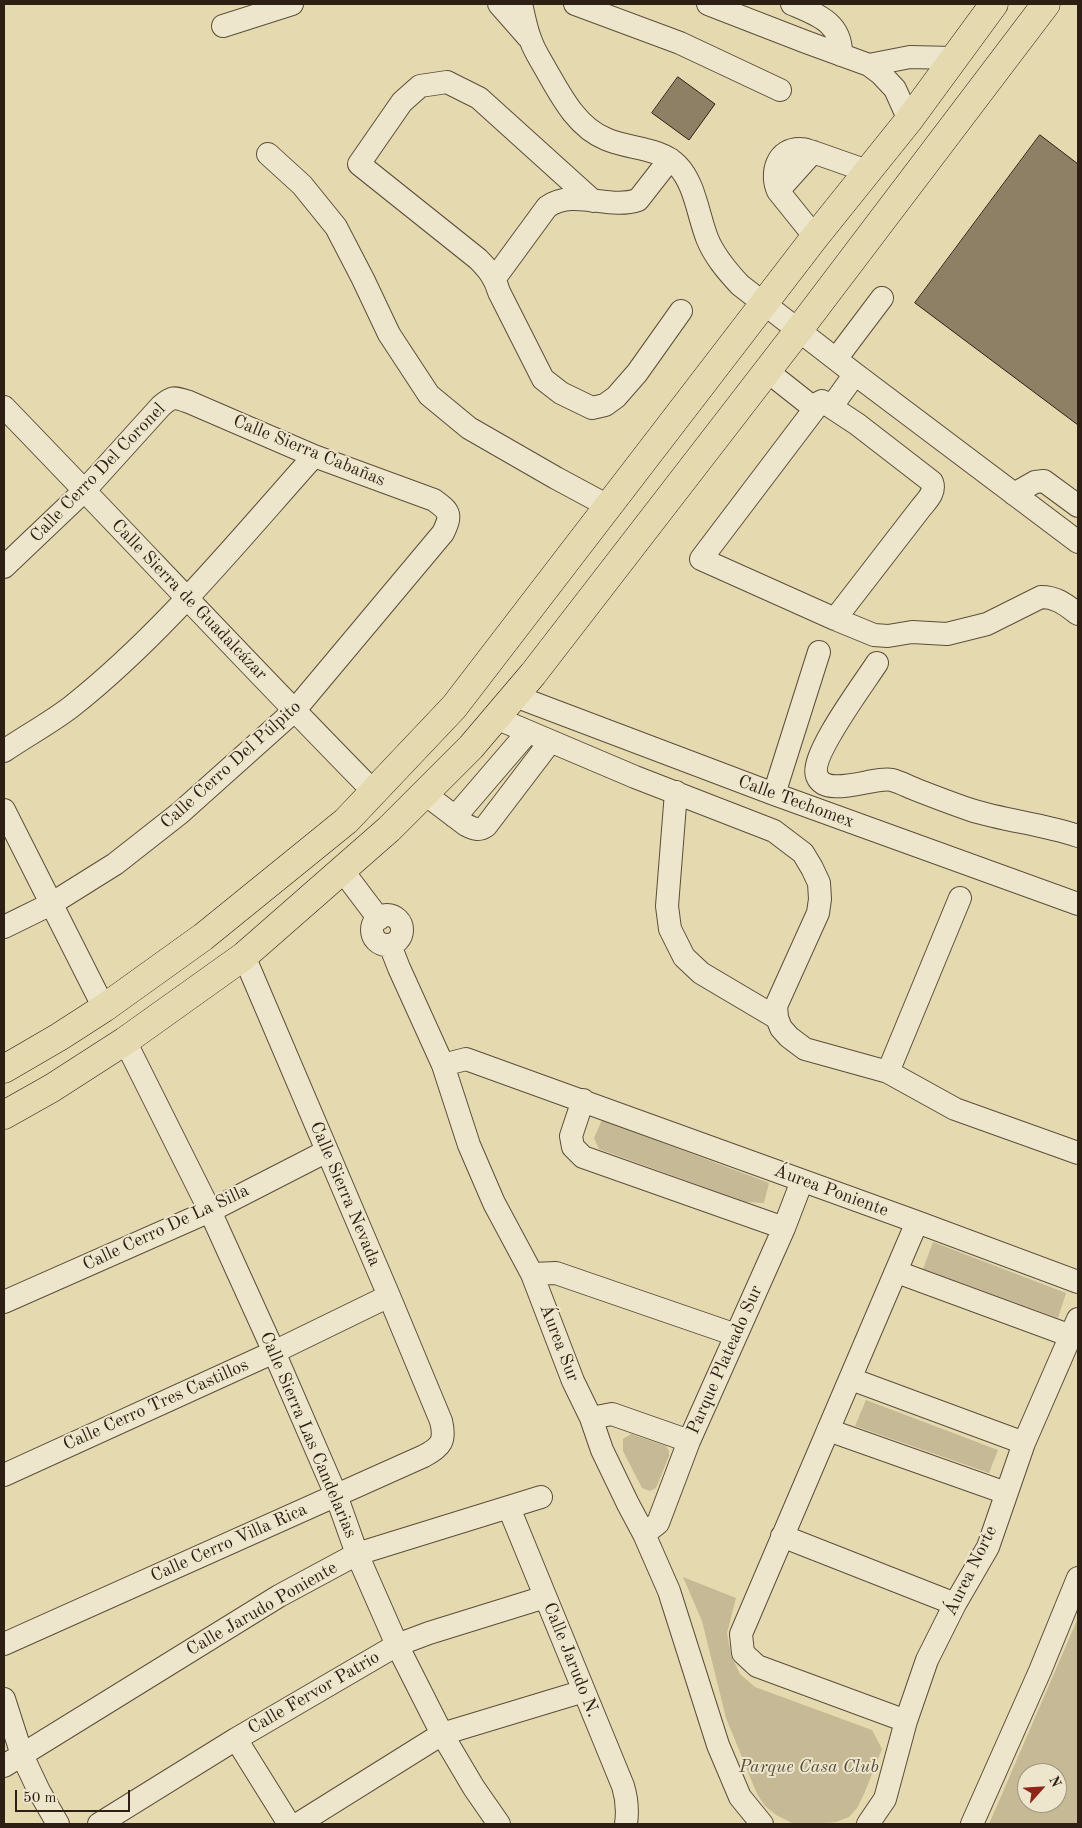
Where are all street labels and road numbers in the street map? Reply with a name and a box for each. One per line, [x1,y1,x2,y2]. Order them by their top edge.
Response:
street label: Calle Cerro Del Coronel [26,399,170,547]
street label: Calle Sierra Cabañas [230,411,388,491]
street label: Calle Sierra de Guadalcázar [106,515,272,685]
street label: Calle Cerro Del Púlpito [156,696,306,834]
street label: Calle Techomex [735,771,857,833]
street label: Calle Sierra Nevada [305,1118,385,1270]
street label: Áurea Poniente [771,1160,891,1222]
street label: Calle Cerro De La Silla [79,1180,253,1276]
street label: Parque Plateado Sur [682,1282,768,1438]
street label: Áurea Sur [534,1301,584,1385]
street label: Calle Sierra Las Candelarias [255,1329,361,1541]
street label: Calle Cerro Tres Castillos [60,1354,252,1456]
street label: Calle Cerro Villa Rica [147,1499,311,1587]
street label: Áurea Norte [940,1522,1002,1620]
street label: Calle Jarudo Poniente [183,1557,341,1661]
street label: Calle Jarudo N. [538,1599,604,1721]
street label: Calle Fervor Patrio [244,1647,384,1739]

